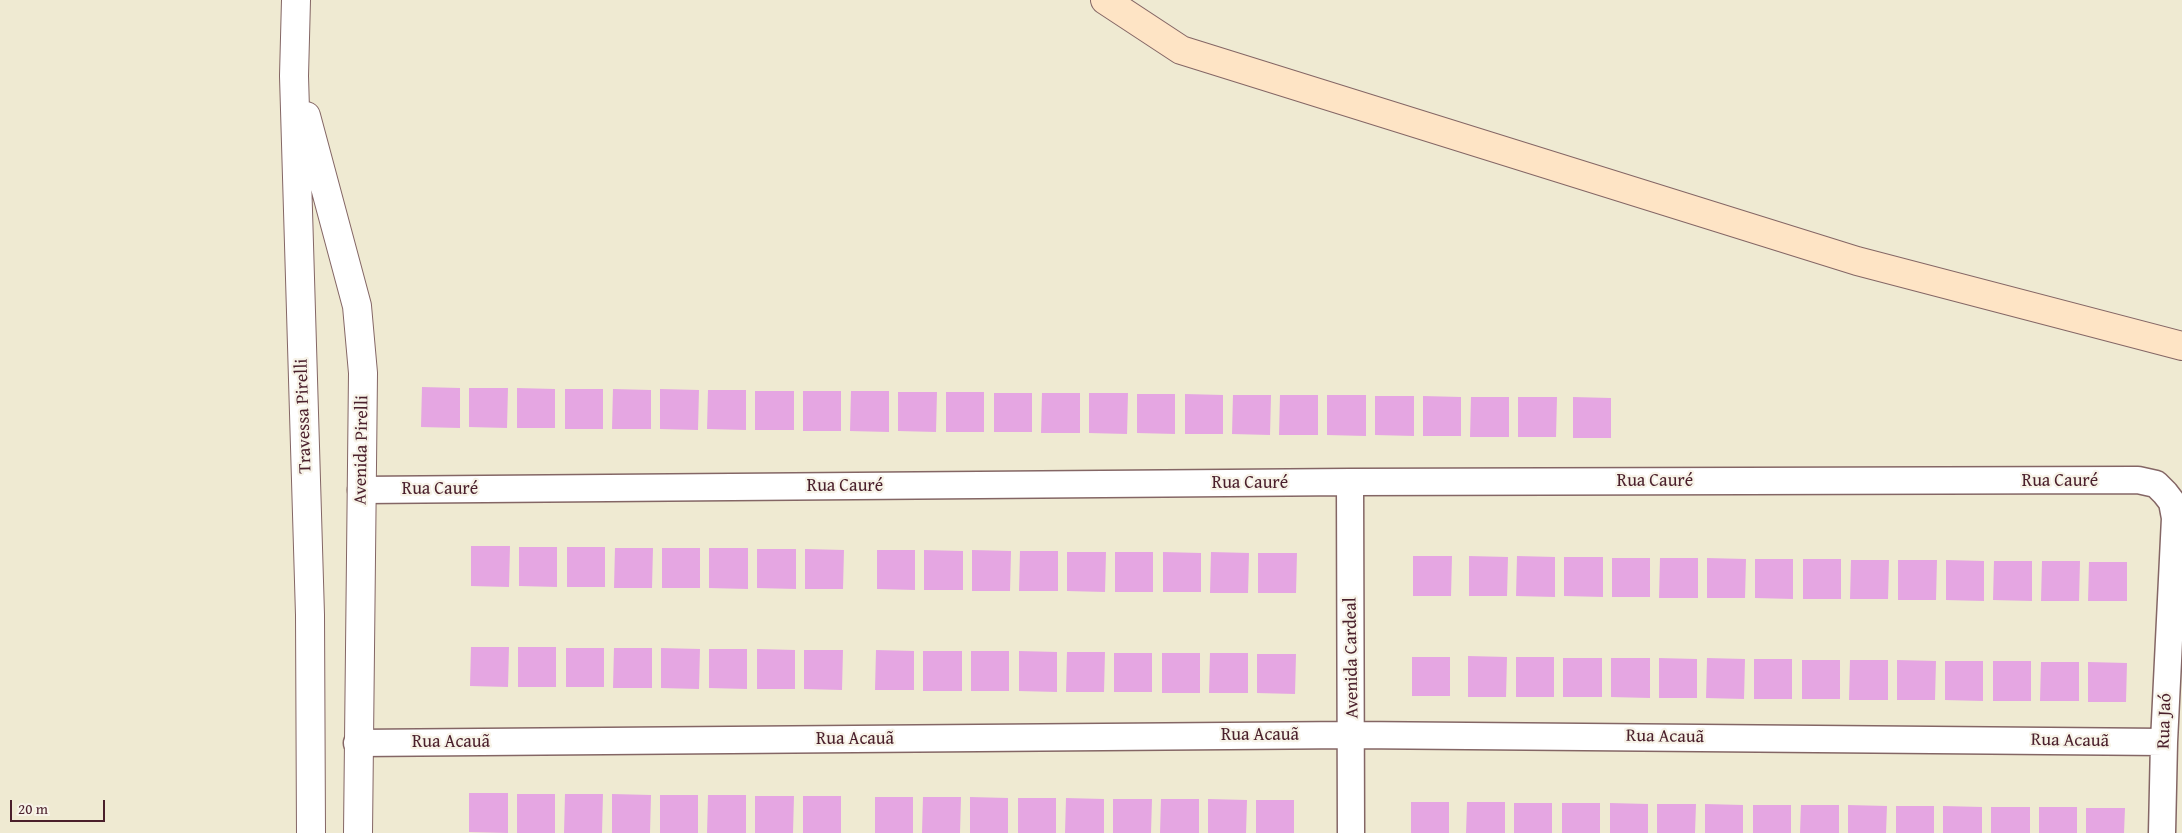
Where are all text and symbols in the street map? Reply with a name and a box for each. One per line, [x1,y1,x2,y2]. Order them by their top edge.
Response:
street label: Travessa Pirelli [291,358,317,474]
street label: Avenida Pirelli [350,395,374,505]
street label: Rua Cauré [1617,470,1693,492]
street label: Rua Cauré [2022,470,2098,492]
street label: Rua Cauré [1212,472,1288,494]
street label: Rua Cauré [807,475,883,497]
street label: Rua Cauré [402,478,478,500]
street label: Avenida Cardeal [1340,597,1364,719]
street label: Rua Jaó [2153,693,2177,749]
street label: Rua Acauã [1221,724,1299,746]
street label: Rua Acauã [1626,726,1704,748]
street label: Rua Acauã [816,728,894,750]
street label: Rua Acauã [2031,730,2109,752]
street label: Rua Acauã [412,731,490,753]
scale bar [12,790,108,822]
text: 20 m [18,798,48,819]

